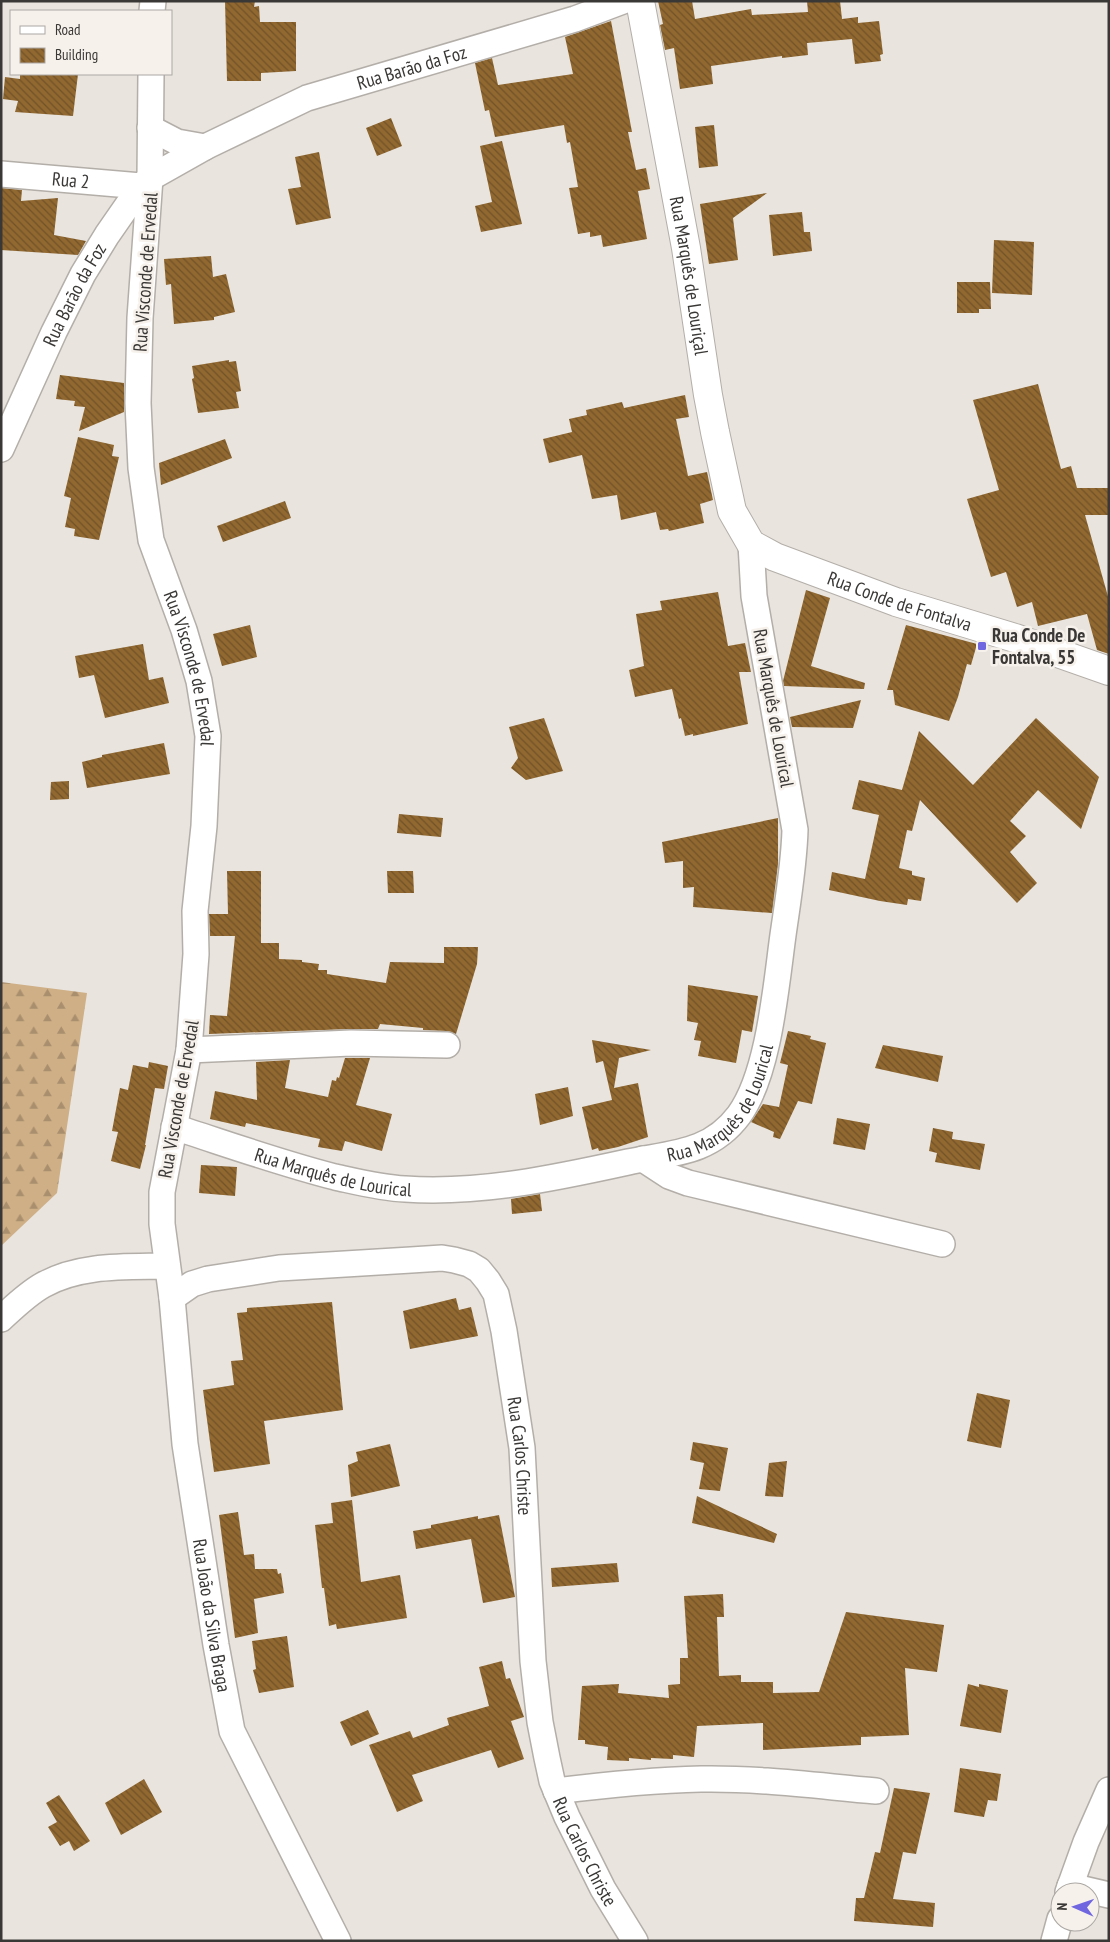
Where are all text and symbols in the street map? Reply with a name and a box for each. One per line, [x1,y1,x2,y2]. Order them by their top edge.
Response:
legend [10,10,172,75]
text: Road [55,20,81,39]
street label: Rua Barão da Foz [354,40,469,95]
text: Building [55,45,98,64]
street label: Rua 2 [51,166,90,194]
street label: Rua Visconde de Ervedal [127,191,163,353]
street label: Rua Marquês de Louriçal [665,194,714,357]
street label: Rua Barão da Foz [37,238,111,350]
street label: Rua Conde de Fontalva [824,566,975,636]
street label: Rua Visconde de Ervedal [159,587,220,747]
place label: Rua Conde De Fontalva, 55 [992,623,1085,669]
street label: Rua Marquês de Lourical [748,627,800,790]
marker: Rua Conde De Fontalva, 55 [976,640,988,652]
street label: Rua Visconde de Ervedal [152,1018,204,1180]
street label: Rua Marquês de Lourical [665,1041,778,1167]
street label: Rua Marquês de Lourical [252,1142,413,1201]
street label: Rua Carlos Christe [502,1395,537,1516]
street label: Rua João da Silva Braga [188,1537,236,1694]
street label: Rua Carlos Christe [548,1793,623,1911]
north arrow [1050,1882,1100,1932]
text: N [1053,1902,1071,1911]

